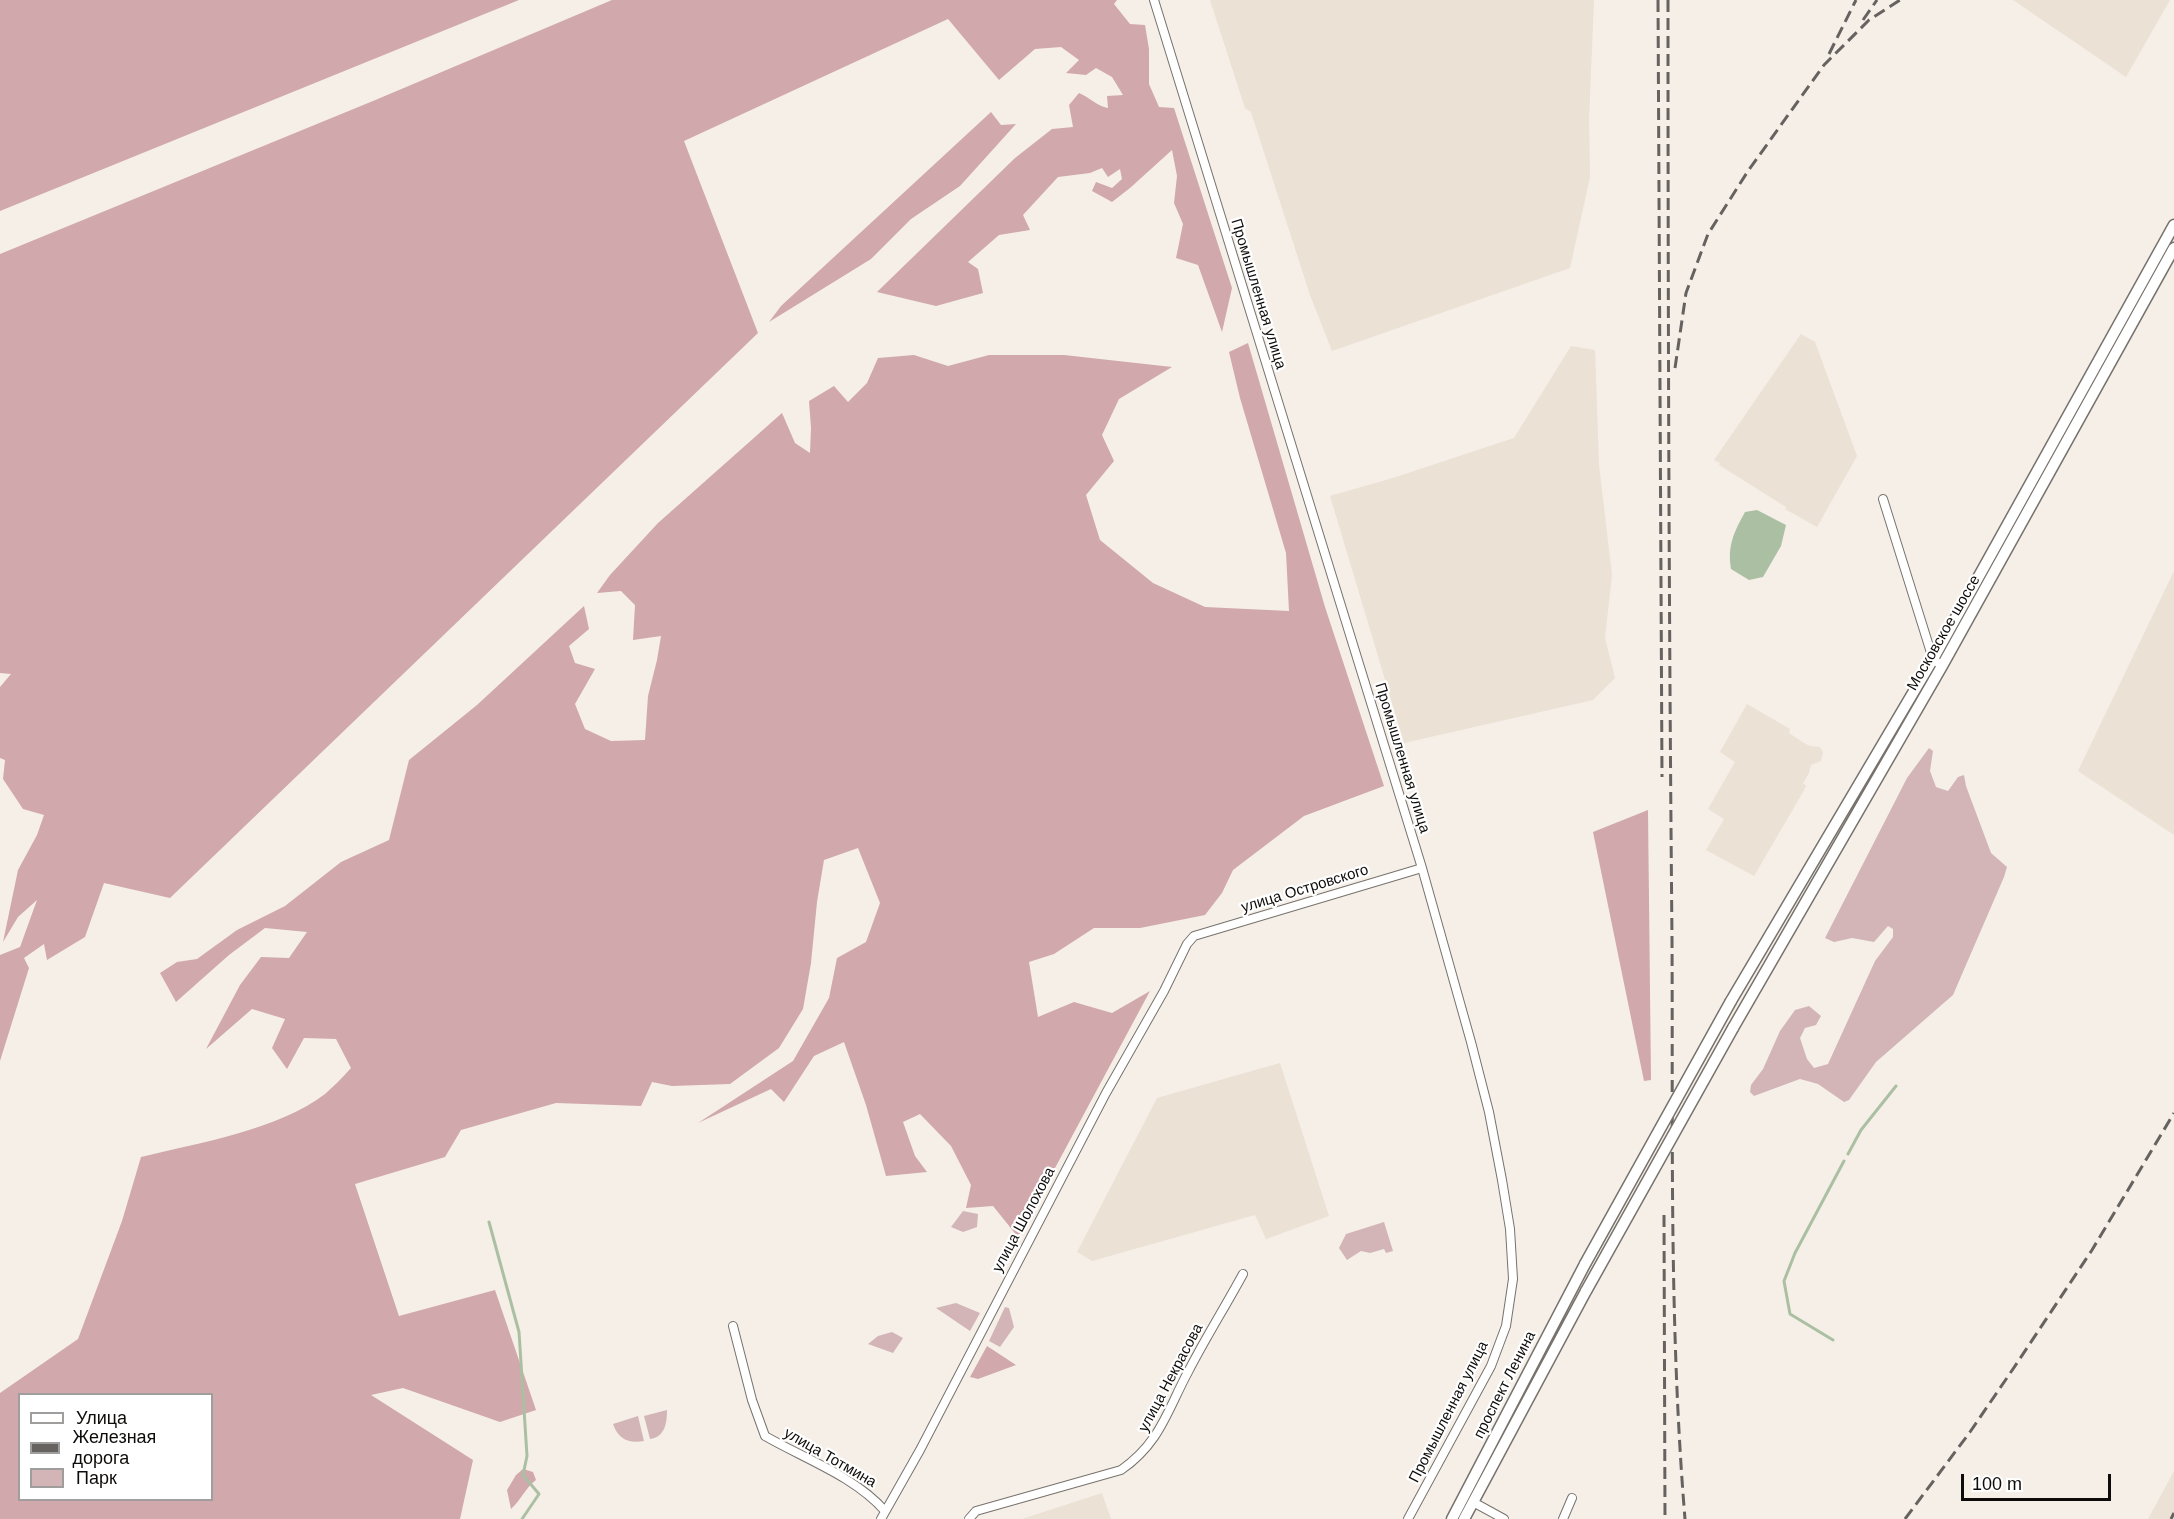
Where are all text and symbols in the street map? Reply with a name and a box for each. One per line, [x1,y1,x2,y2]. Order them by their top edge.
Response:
street label: Промышленная улица [1227,217,1289,371]
street label: Московское шоссе [1904,572,1984,694]
street label: Промышленная улица [1371,681,1433,835]
street label: улица Островского [1239,861,1371,917]
street label: улица Шолохова [989,1165,1059,1275]
street label: улица Некрасова [1135,1321,1207,1435]
street label: проспект Ленина [1470,1328,1540,1442]
street label: Промышленная улица [1406,1338,1492,1486]
legend [18,1393,213,1501]
text: Улица [76,1408,127,1428]
street label: улица Тотмина [781,1424,879,1492]
text: Железная дорога [72,1427,156,1468]
scale bar [1964,1462,2114,1500]
text: Парк [76,1468,117,1488]
text: 100 m [1972,1474,2022,1494]

